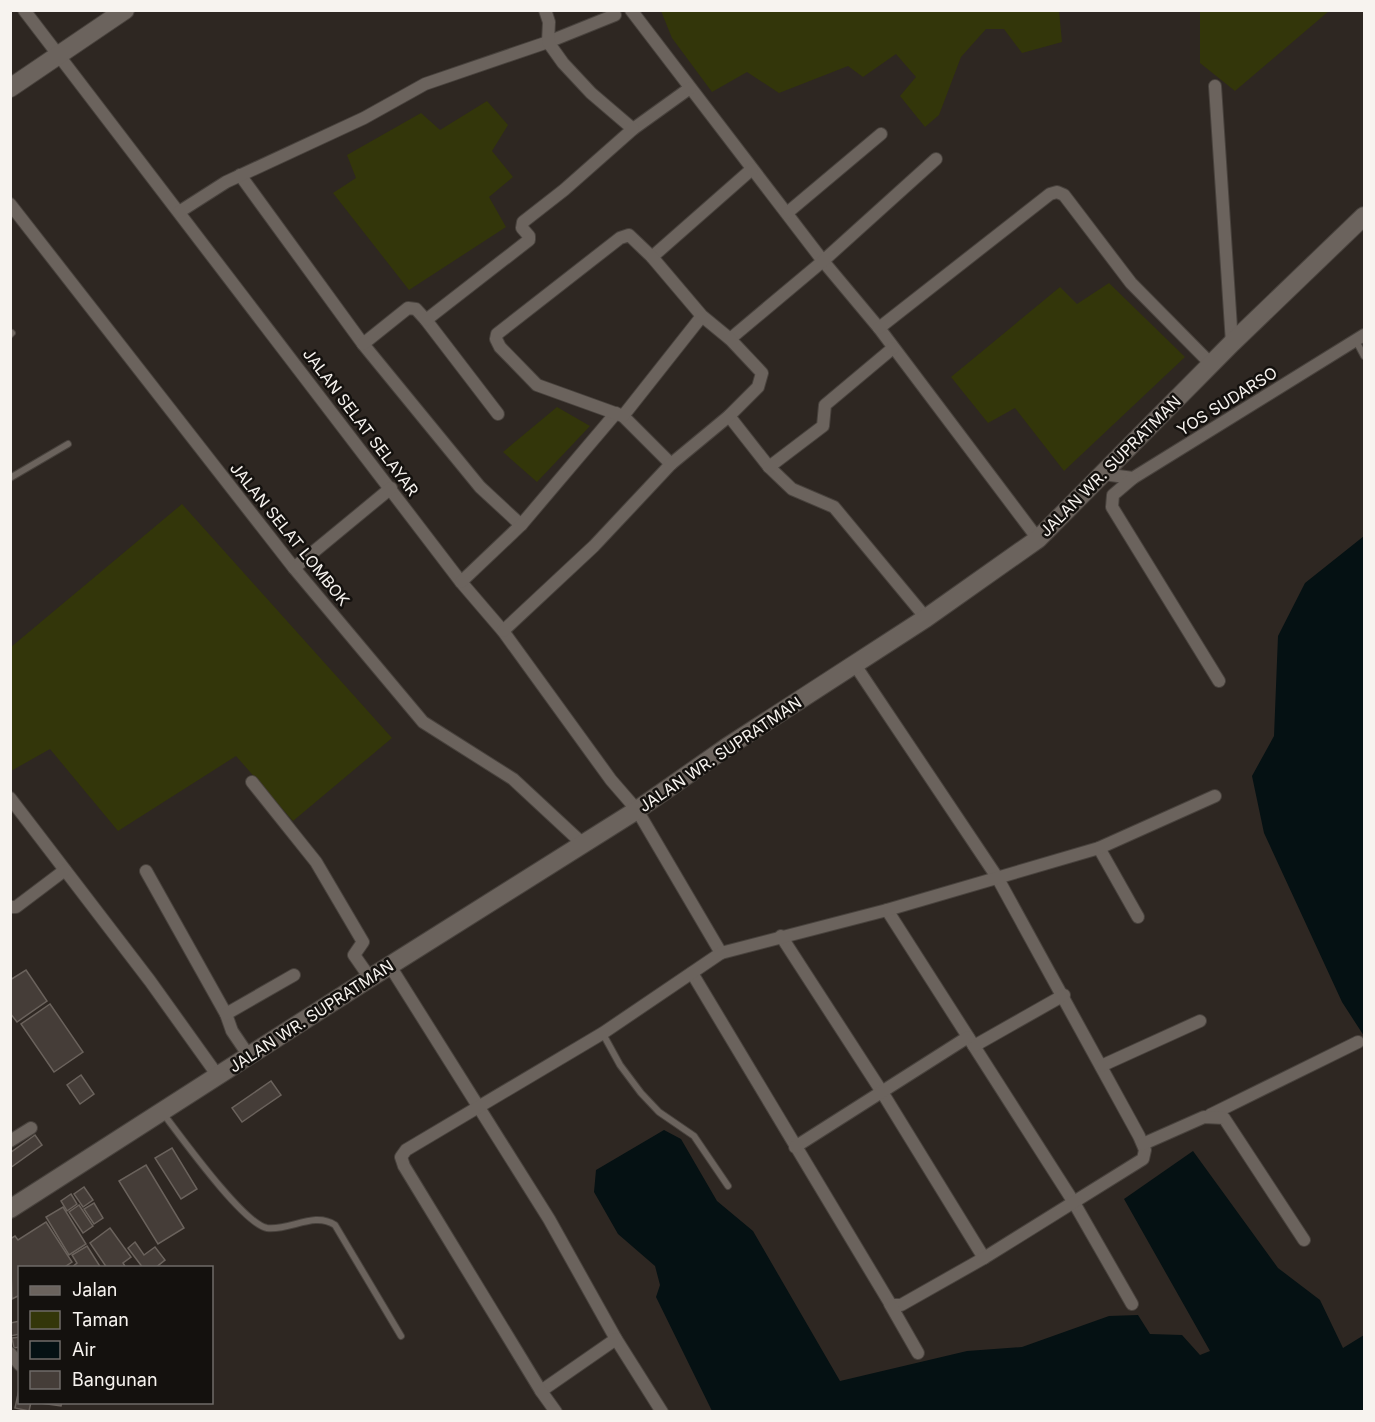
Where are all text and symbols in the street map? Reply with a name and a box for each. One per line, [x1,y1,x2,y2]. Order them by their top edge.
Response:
street label: JALAN SELAT SELAYAR [299,344,423,500]
street label: YOS SUDARSO [1173,362,1281,440]
street label: JALAN WR. SUPRATMAN [1035,391,1185,541]
street label: JALAN SELAT LOMBOK [226,458,354,610]
street label: JALAN WR. SUPRATMAN [635,692,805,816]
street label: JALAN WR. SUPRATMAN [225,955,397,1077]
legend [18,1266,213,1404]
text: Jalan [72,1279,117,1300]
text: Taman [72,1309,129,1330]
text: Air [72,1339,96,1360]
text: Bangunan [72,1369,158,1390]

